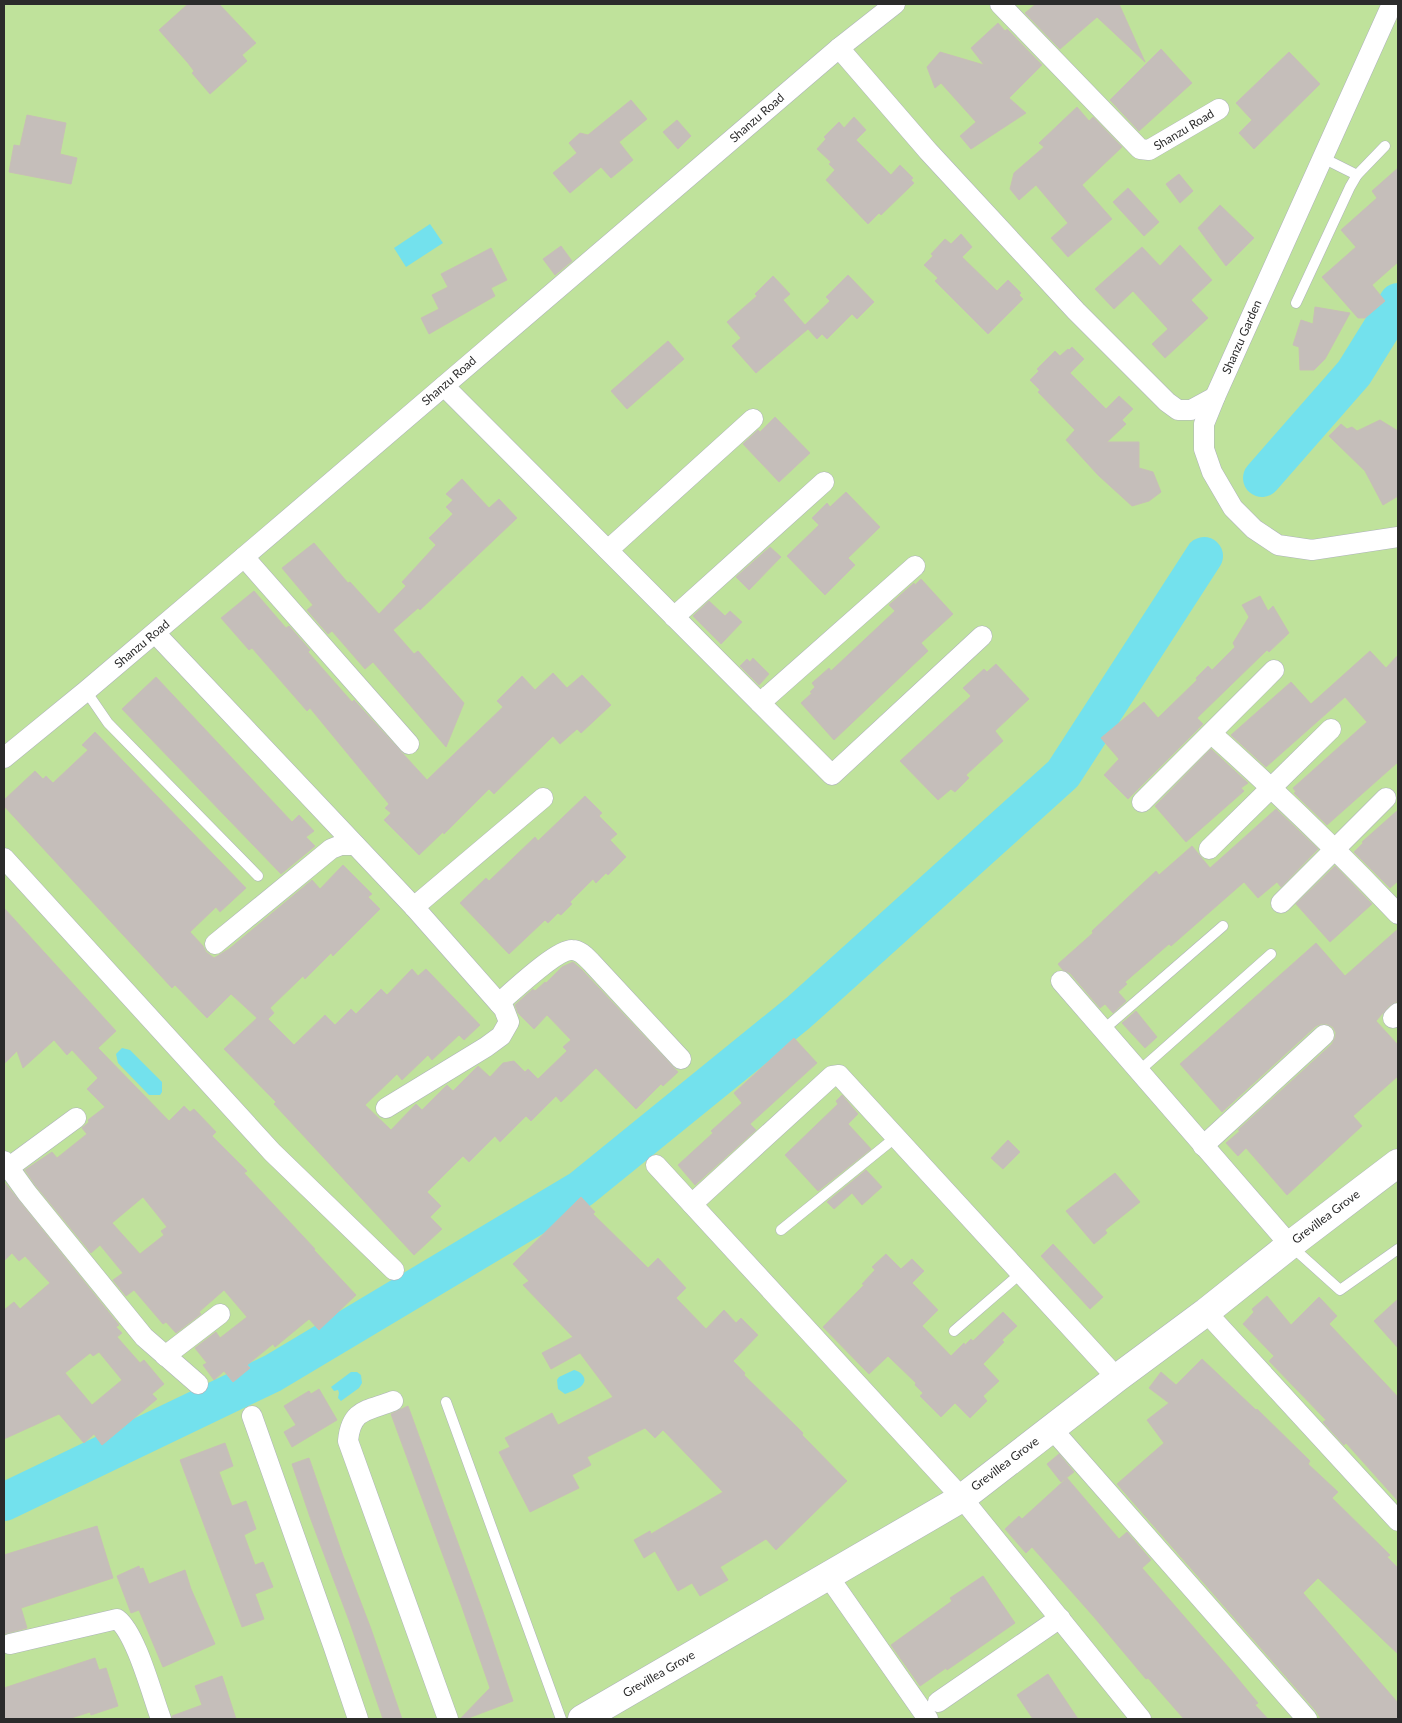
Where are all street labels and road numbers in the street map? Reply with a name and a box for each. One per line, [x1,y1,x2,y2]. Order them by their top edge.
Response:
street label: Shanzu Road [726,90,787,145]
street label: Shanzu Road [1151,106,1217,153]
street label: Shanzu Garden [1219,297,1265,376]
street label: Shanzu Road [418,353,479,408]
street label: Shanzu Road [111,616,172,671]
street label: Grevillea Grove [1289,1186,1363,1247]
street label: Grevillea Grove [968,1433,1042,1494]
street label: Grevillea Grove [620,1647,698,1700]

